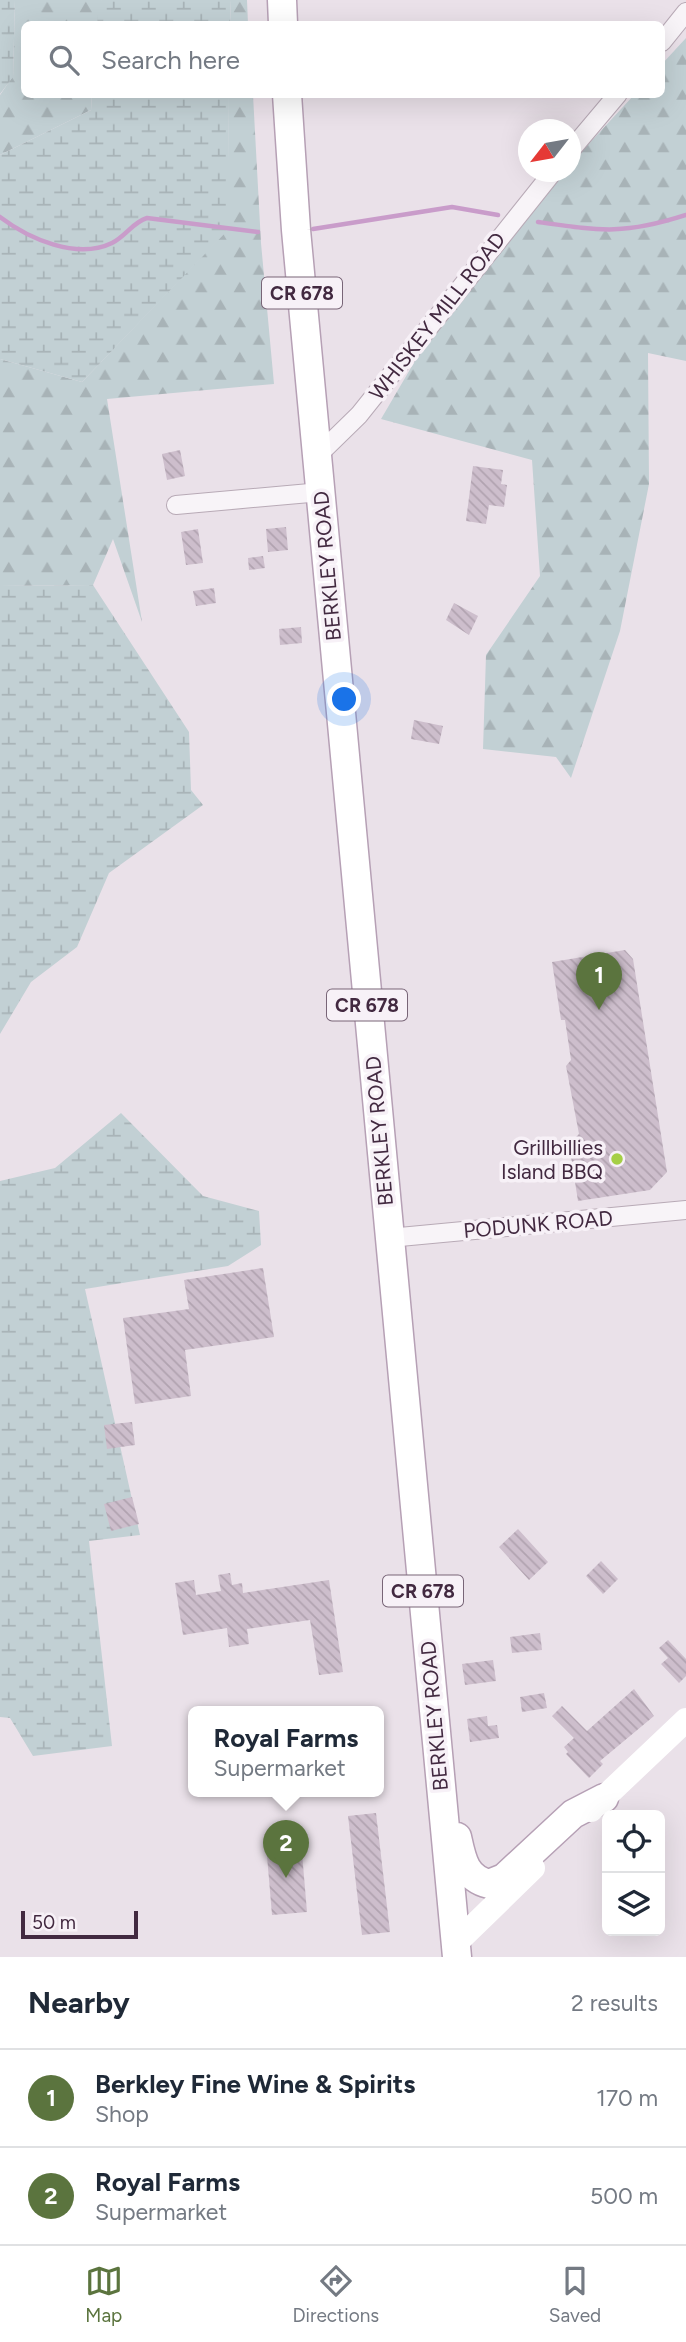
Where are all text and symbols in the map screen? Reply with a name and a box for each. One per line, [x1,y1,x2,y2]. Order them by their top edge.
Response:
search box [21,21,665,98]
icon: search [45,41,83,79]
text: Search here [101,44,240,76]
north arrow [518,119,581,182]
street label: WHISKEY MILL ROAD [364,227,510,405]
road number: CR 678 [262,278,342,308]
street label: BERKLEY ROAD [308,490,346,642]
your location [327,682,361,716]
pin: 1 [576,952,622,1010]
road number: CR 678 [327,990,407,1021]
street label: BERKLEY ROAD [360,1055,398,1207]
place label: Grillbillies Island BBQ [501,1135,603,1184]
marker: Grillbillies Island BBQ [609,1151,625,1167]
street label: PODUNK ROAD [462,1205,614,1243]
road number: CR 678 [383,1576,463,1606]
street label: BERKLEY ROAD [415,1640,453,1792]
popup [188,1706,384,1797]
text: Royal Farms [213,1722,359,1754]
text: Supermarket [213,1754,346,1782]
map controls [602,1810,665,1936]
button: locate [602,1810,665,1873]
pin: 2 [263,1820,309,1878]
button: layers [602,1873,665,1936]
scale bar [21,1908,138,1940]
text: 50 m [32,1911,76,1934]
text: Nearby [28,1984,130,2021]
text: 2 results [571,1989,658,2017]
text: Berkley Fine Wine & Spirits [95,2068,415,2100]
text: 1 [46,2084,56,2112]
text: 170 m [596,2084,658,2112]
text: Shop [95,2100,149,2128]
text: Royal Farms [95,2166,240,2198]
text: 2 [44,2182,58,2210]
text: 500 m [590,2182,658,2210]
text: Supermarket [95,2198,227,2226]
tab: Map [85,2262,123,2327]
tab: Directions [292,2262,379,2327]
tab: Saved [549,2262,601,2327]

